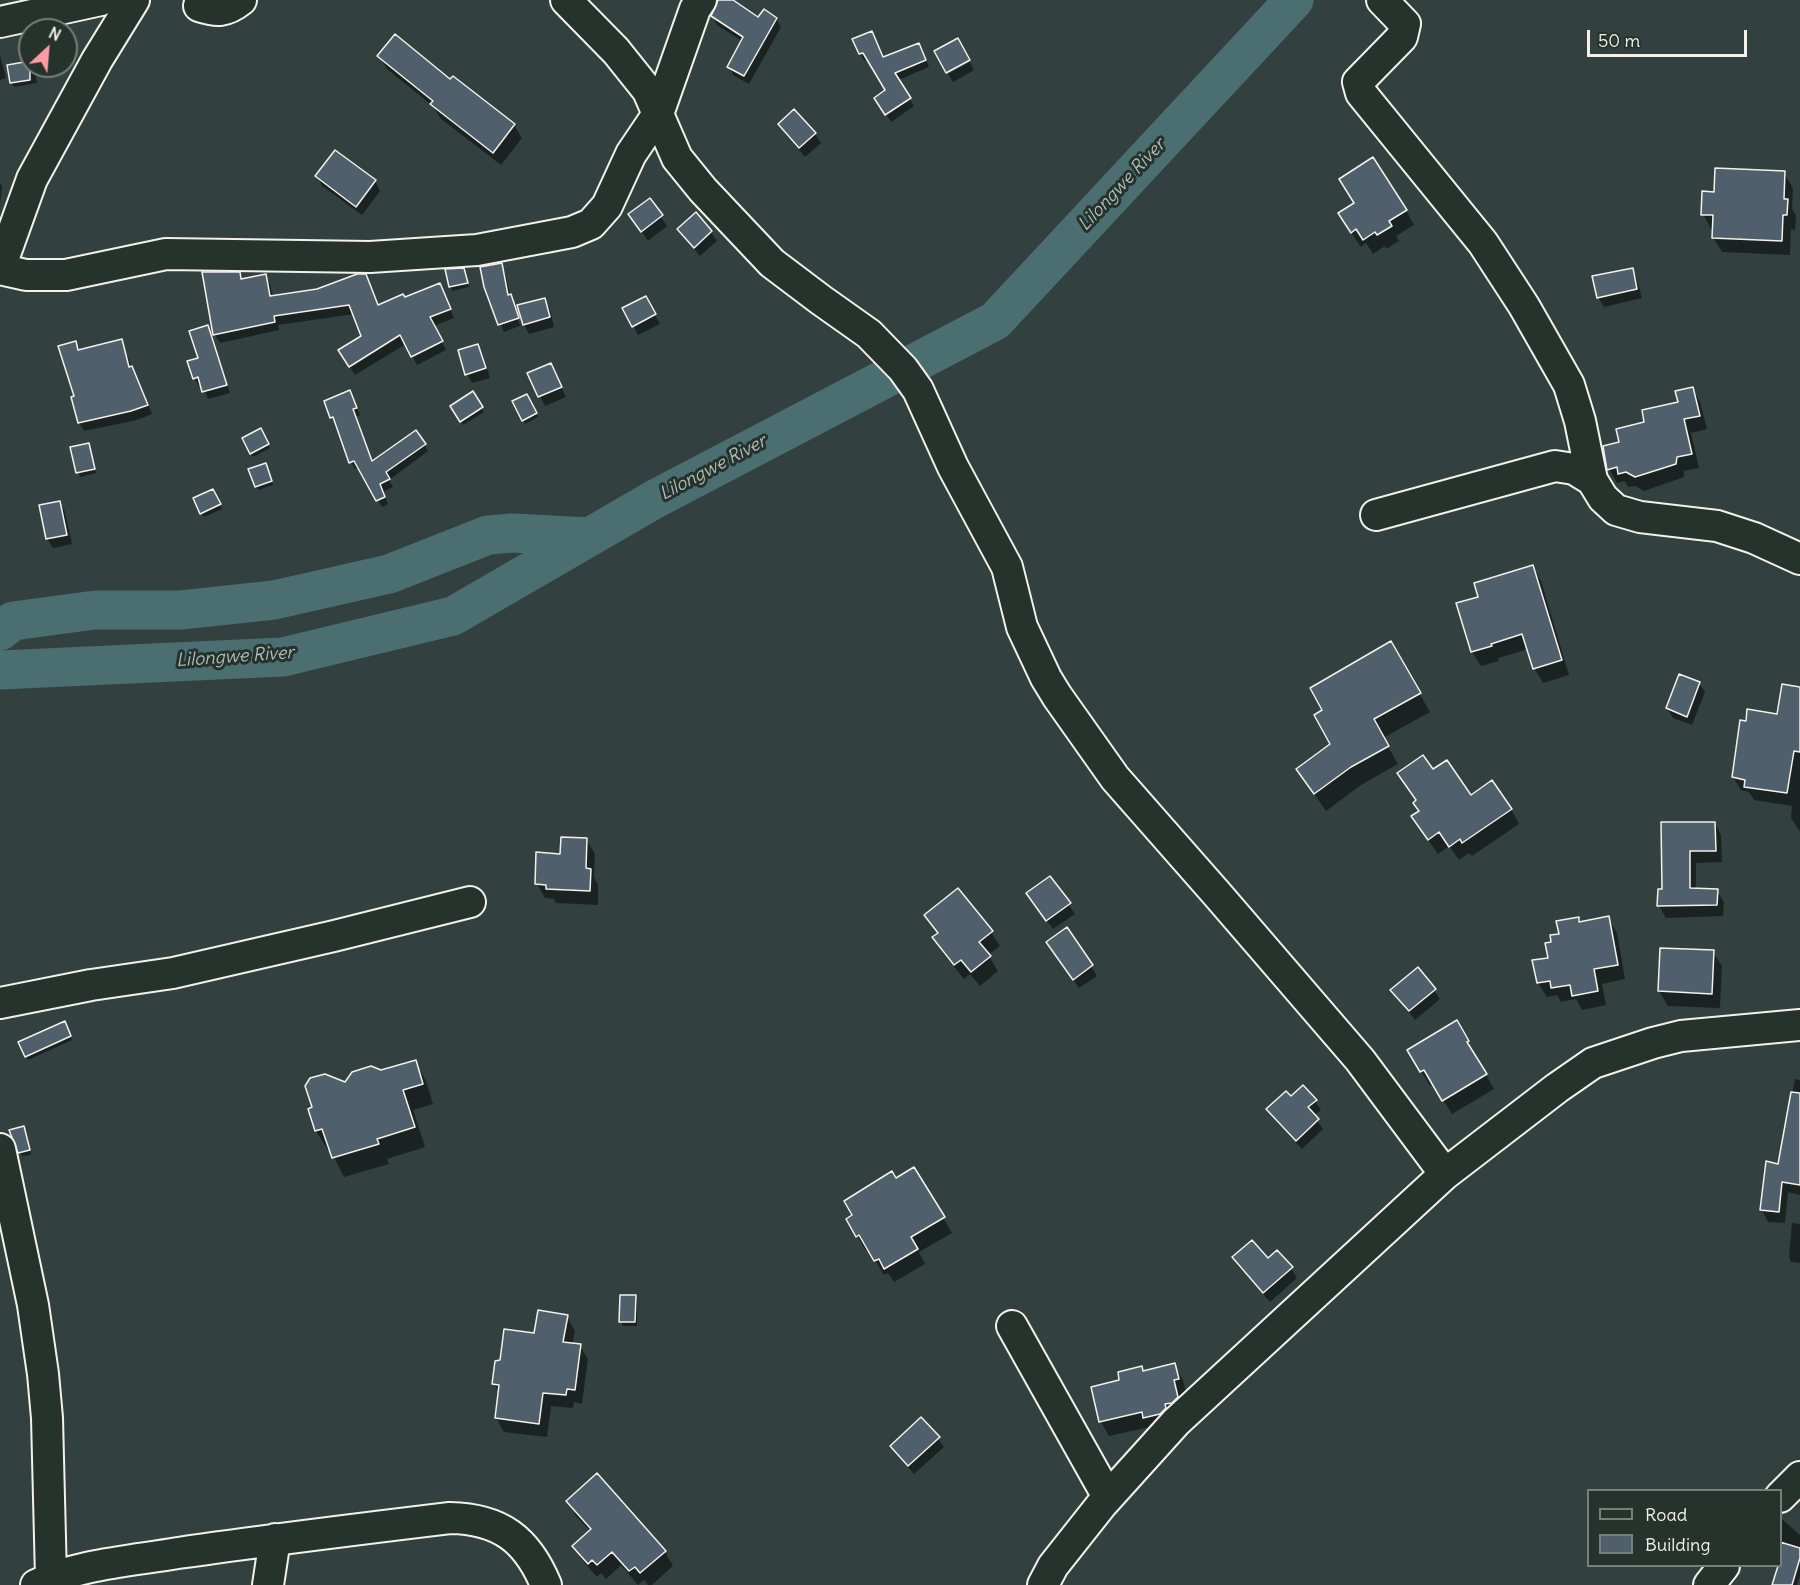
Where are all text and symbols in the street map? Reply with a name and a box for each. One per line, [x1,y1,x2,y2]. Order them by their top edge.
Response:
north arrow [18,18,78,78]
scale bar [1590,18,1750,56]
text: N [46,22,64,45]
text: 50 m [1598,29,1640,52]
water label: Lilongwe River [1074,135,1170,235]
water label: Lilongwe River [656,431,770,505]
water label: Lilongwe River [175,642,295,672]
legend [1587,1489,1782,1567]
text: Road [1645,1503,1687,1526]
text: Building [1645,1533,1710,1556]

